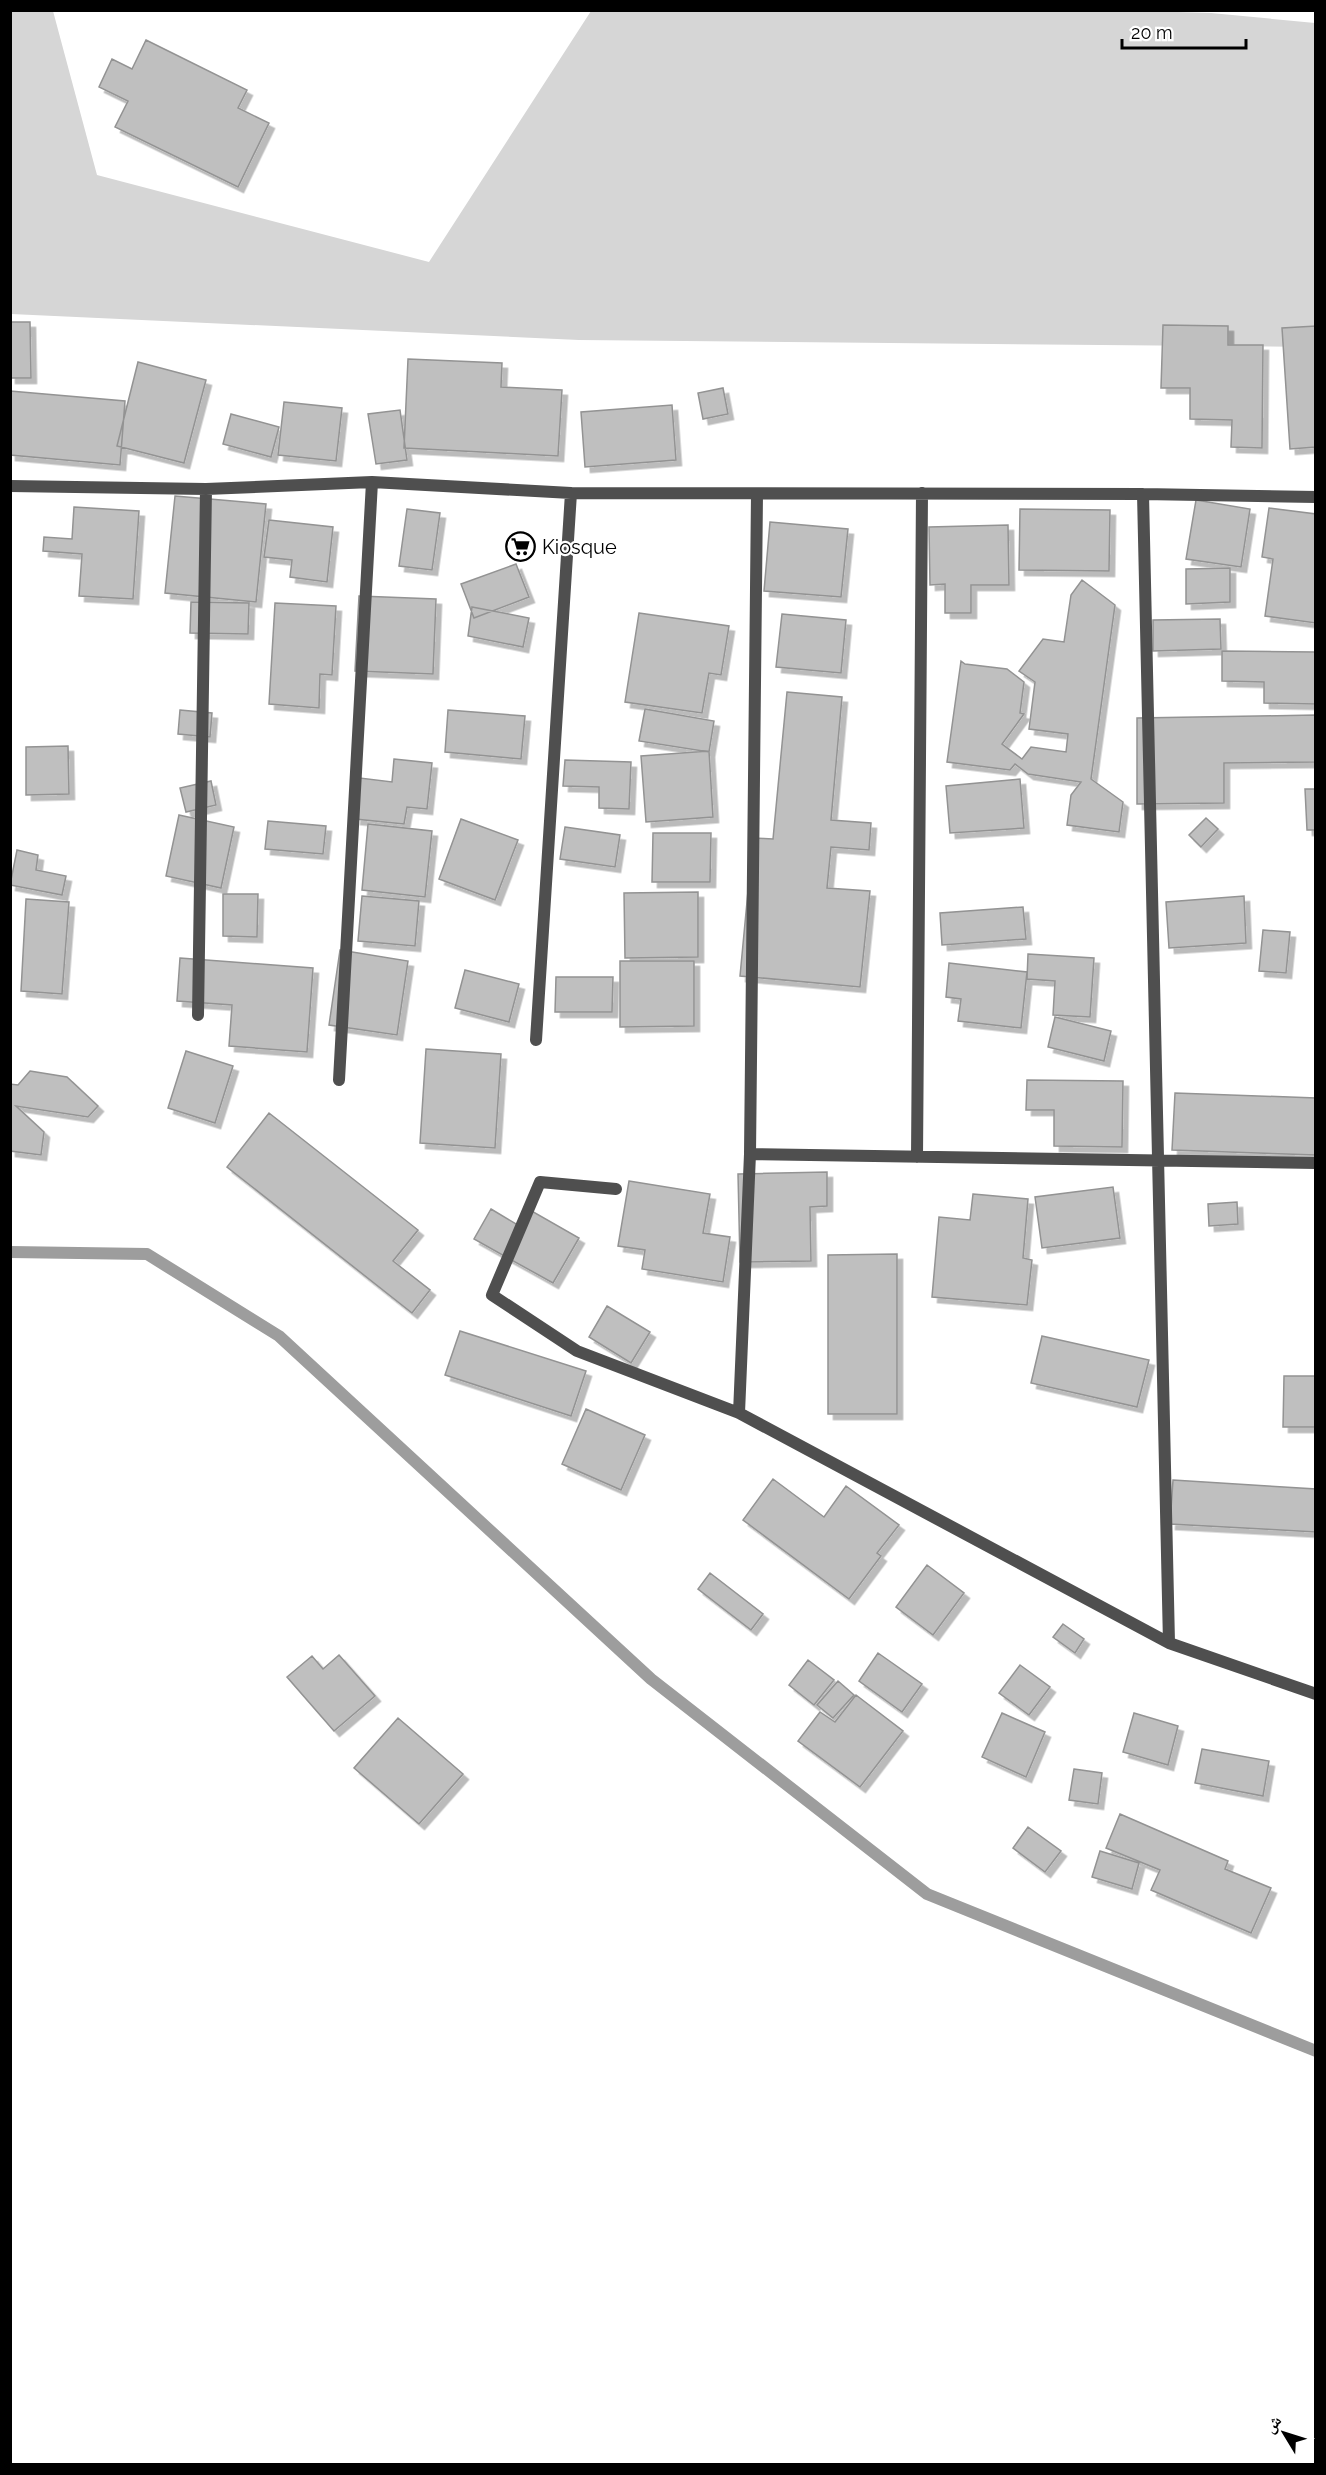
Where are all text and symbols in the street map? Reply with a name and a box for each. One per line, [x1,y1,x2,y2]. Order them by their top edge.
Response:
scale bar [1122,12,1246,50]
text: 20 m [1131,22,1173,43]
supermarket icon: Kiosque [505,531,537,563]
place label: Kiosque [542,535,617,559]
north arrow [1254,2403,1314,2463]
text: ش [1260,2412,1285,2437]

